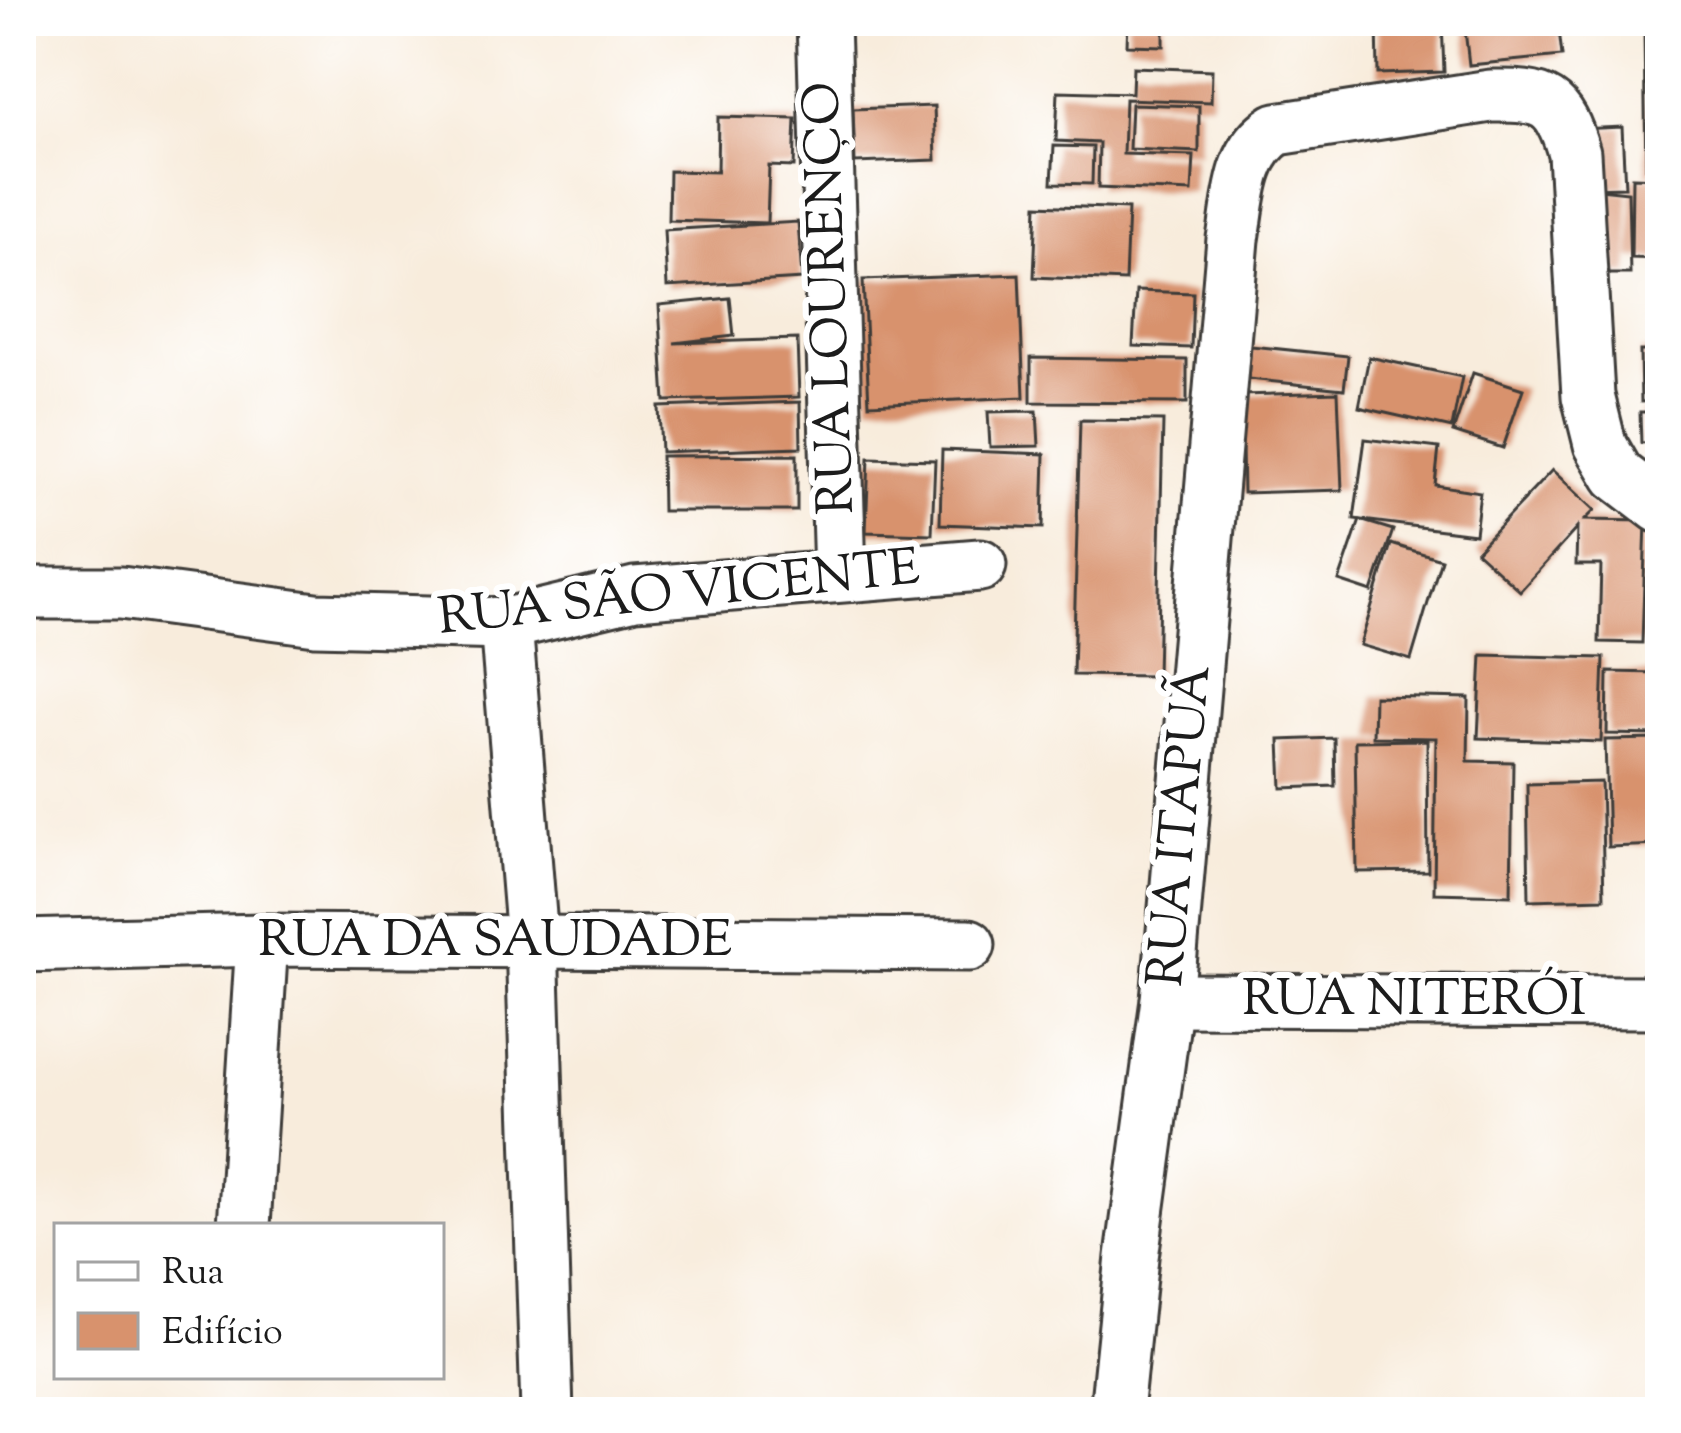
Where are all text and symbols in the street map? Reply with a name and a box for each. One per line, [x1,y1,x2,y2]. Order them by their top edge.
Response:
street label: RUA LOURENÇO [788,80,876,516]
street label: RUA SÃO VICENTE [435,533,923,657]
street label: RUA ITAPUÃ [1132,662,1232,990]
street label: RUA DA SAUDADE [258,906,732,979]
street label: RUA NITERÓI [1242,965,1586,1038]
legend [54,1223,444,1379]
text: Rua [162,1248,224,1300]
text: Edifício [162,1308,283,1360]

